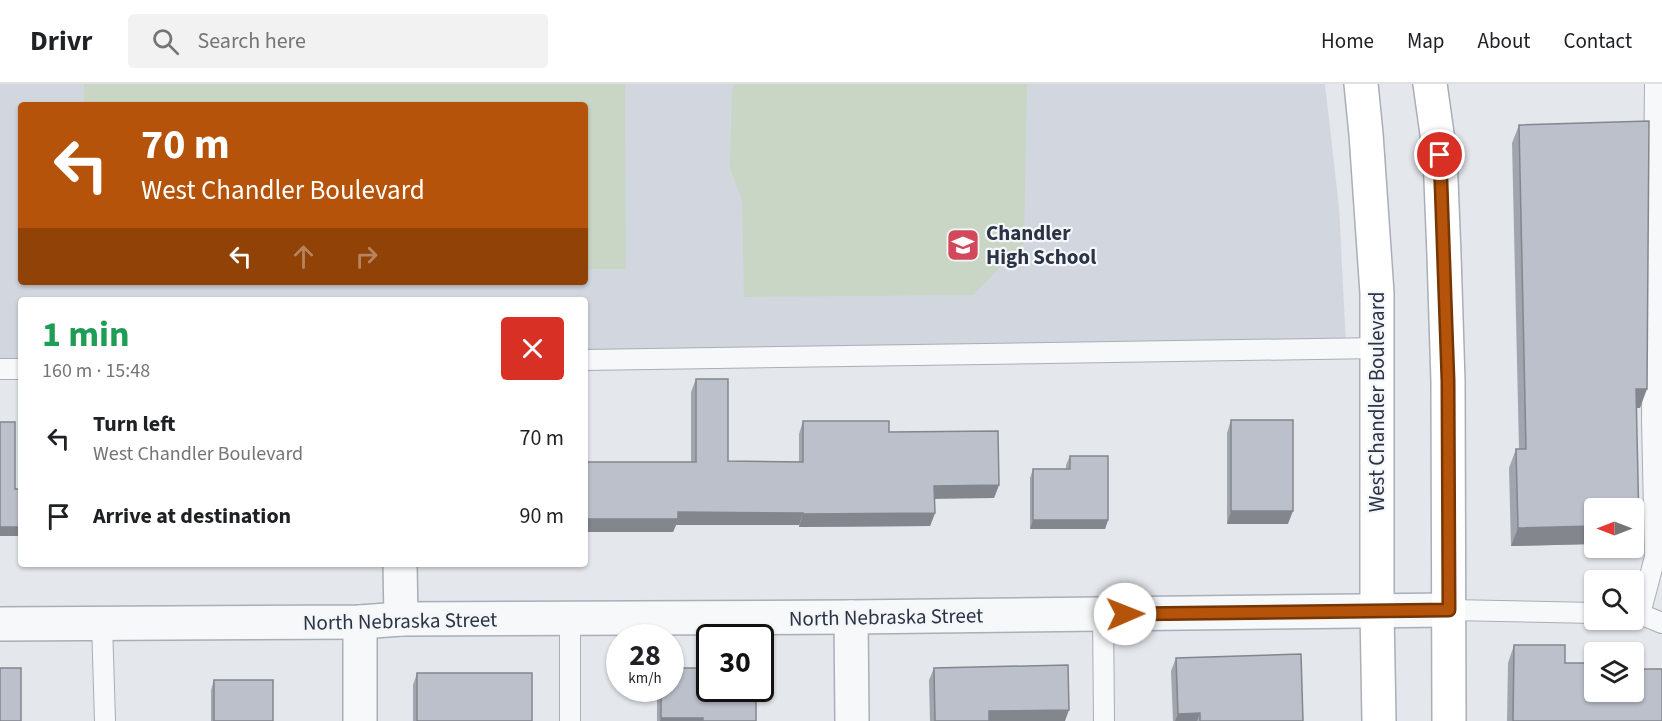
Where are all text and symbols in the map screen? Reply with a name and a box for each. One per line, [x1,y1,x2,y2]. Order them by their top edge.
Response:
search box [128,14,548,68]
text: Drivr [30,21,92,61]
icon: search [149,25,182,58]
text: Search here [197,25,306,57]
text: Home [1321,26,1374,56]
text: Map [1407,26,1445,56]
text: About [1478,26,1530,56]
text: Contact [1563,26,1632,56]
text: 70 m [141,115,230,175]
icon: left [42,126,120,204]
pin [1414,129,1465,180]
icon: arrive [1423,138,1456,171]
text: West Chandler Boulevard [141,171,425,210]
place label: Chandler High School [986,218,1096,272]
school or university icon: Chandler High School [945,227,981,263]
icon: left [224,240,257,273]
icon: ahead [287,240,320,273]
icon: right [350,240,383,273]
street label: West Chandler Boulevard [1362,292,1392,512]
text: 1 min [42,309,130,360]
button: close [501,317,564,380]
text: 160 m · 15:48 [42,357,150,385]
text: Turn left [93,408,175,440]
icon: left [42,422,75,455]
text: 70 m [519,422,564,454]
text: West Chandler Boulevard [93,440,303,468]
north arrow [1584,498,1644,558]
map controls [1584,498,1644,702]
icon: arrive [42,500,75,533]
text: Arrive at destination [93,500,291,532]
text: 90 m [519,500,564,532]
button: search [1584,570,1644,630]
position arrow [1093,582,1157,646]
street label: North Nebraska Street [789,600,983,634]
street label: North Nebraska Street [303,604,497,638]
speed limit sign: 30 [696,624,774,702]
text: 28 [629,634,661,677]
button: layers [1584,642,1644,702]
text: km/h [628,668,662,689]

